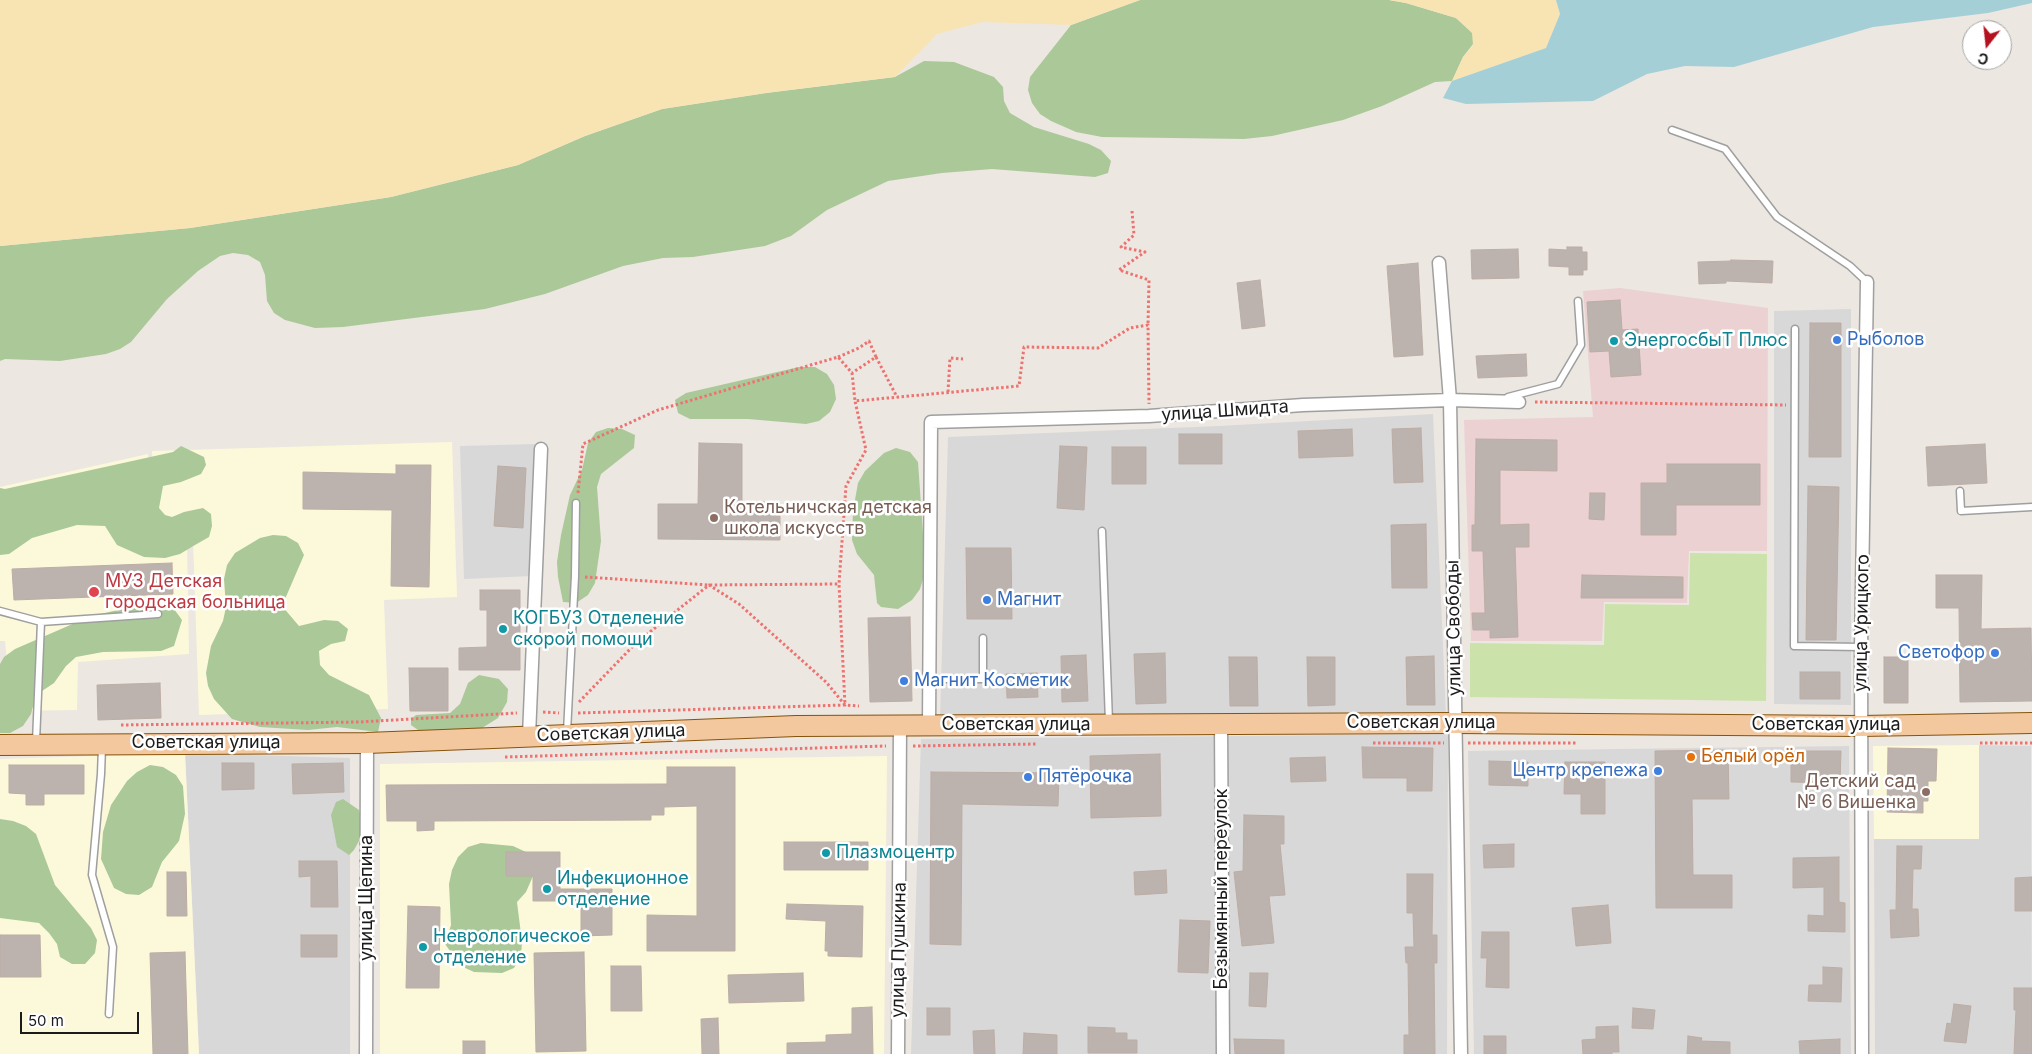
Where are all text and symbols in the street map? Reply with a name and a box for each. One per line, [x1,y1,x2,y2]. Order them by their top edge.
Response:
north arrow [1962,20,2012,70]
text: С [1976,49,1990,69]
place label: Рыболов [1847,329,1925,351]
place label: ЭнергосбыТ Плюс [1624,330,1788,352]
marker: Рыболов [1831,334,1843,346]
marker: ЭнергосбыТ Плюс [1608,335,1620,347]
street label: улица Шмидта [1161,396,1289,426]
place label: Котельничская детская школа искусств [724,497,932,540]
marker: Котельничская детская школа искусств [708,512,720,524]
street label: улица Урицкого [1850,554,1874,692]
street label: улица Свободы [1442,560,1466,696]
place label: МУЗ Детская городская больница [105,571,286,614]
marker: МУЗ Детская городская больница [87,585,101,599]
place label: Магнит [997,589,1061,611]
marker: Магнит [981,594,993,606]
place label: КОГБУЗ Отделение скорой помощи [513,608,684,650]
marker: КОГБУЗ Отделение скорой помощи [497,623,509,635]
place label: Светофор [1898,642,1985,664]
marker: Светофор [1989,647,2001,659]
place label: Магнит Косметик [914,670,1069,692]
marker: Магнит Косметик [898,675,910,687]
street label: Советская улица [1346,712,1496,734]
street label: Советская улица [941,714,1091,736]
street label: Советская улица [1751,714,1901,736]
street label: Советская улица [536,720,686,746]
street label: Советская улица [131,732,281,754]
place label: Белый орёл [1701,746,1805,768]
marker: Белый орёл [1685,751,1697,763]
place label: Центр крепежа [1513,760,1648,782]
marker: Центр крепежа [1652,765,1664,777]
place label: Пятёрочка [1038,766,1132,788]
marker: Пятёрочка [1022,771,1034,783]
place label: Детский сад № 6 Вишенка [1797,771,1916,814]
marker: Детский сад № 6 Вишенка [1920,786,1932,798]
street label: Безымянный переулок [1211,789,1233,989]
street label: улица Щепина [356,835,378,961]
place label: Плазмоцентр [836,842,955,864]
marker: Плазмоцентр [820,847,832,859]
place label: Инфекционное отделение [557,868,689,911]
street label: улица Пушкина [887,882,911,1018]
marker: Инфекционное отделение [541,883,553,895]
place label: Неврологическое отделение [433,926,591,969]
marker: Неврологическое отделение [417,941,429,953]
scale bar [22,1002,141,1034]
text: 50 m [28,1011,64,1030]

